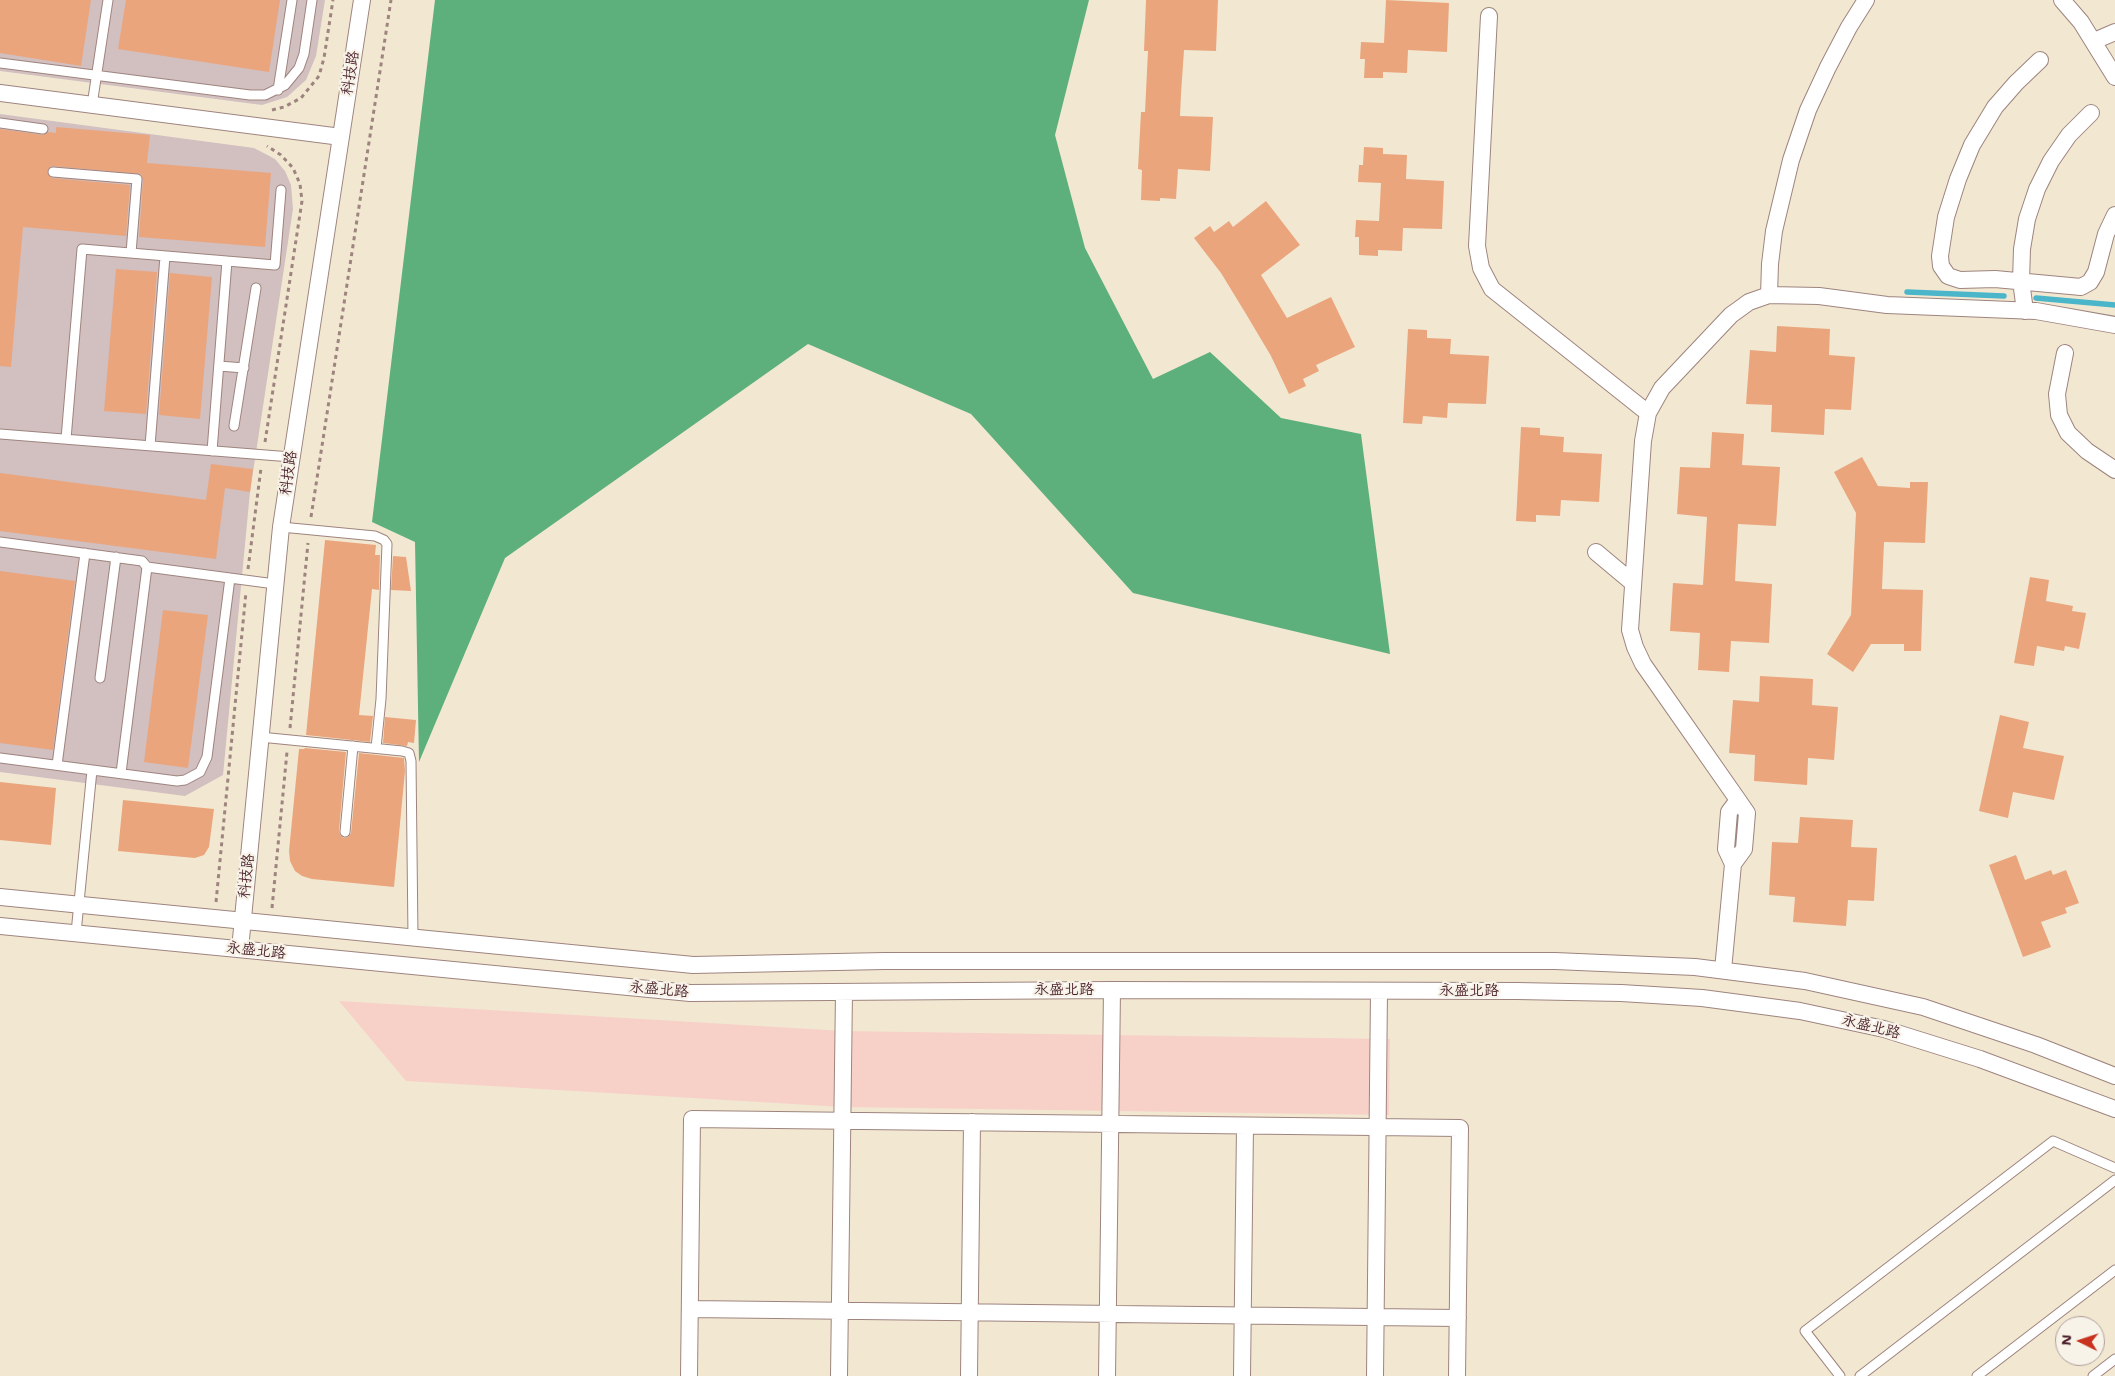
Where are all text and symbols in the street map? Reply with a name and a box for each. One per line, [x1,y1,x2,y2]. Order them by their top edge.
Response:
street label: 科技路 [339,49,363,97]
street label: 科技路 [277,449,301,497]
street label: 科技路 [236,853,258,899]
street label: 永盛北路 [225,939,287,963]
street label: 永盛北路 [628,978,690,1002]
street label: 永盛北路 [1034,981,1094,999]
street label: 永盛北路 [1439,982,1499,1000]
street label: 永盛北路 [1840,1011,1902,1043]
north arrow [2055,1316,2105,1366]
text: N [2057,1334,2075,1346]

